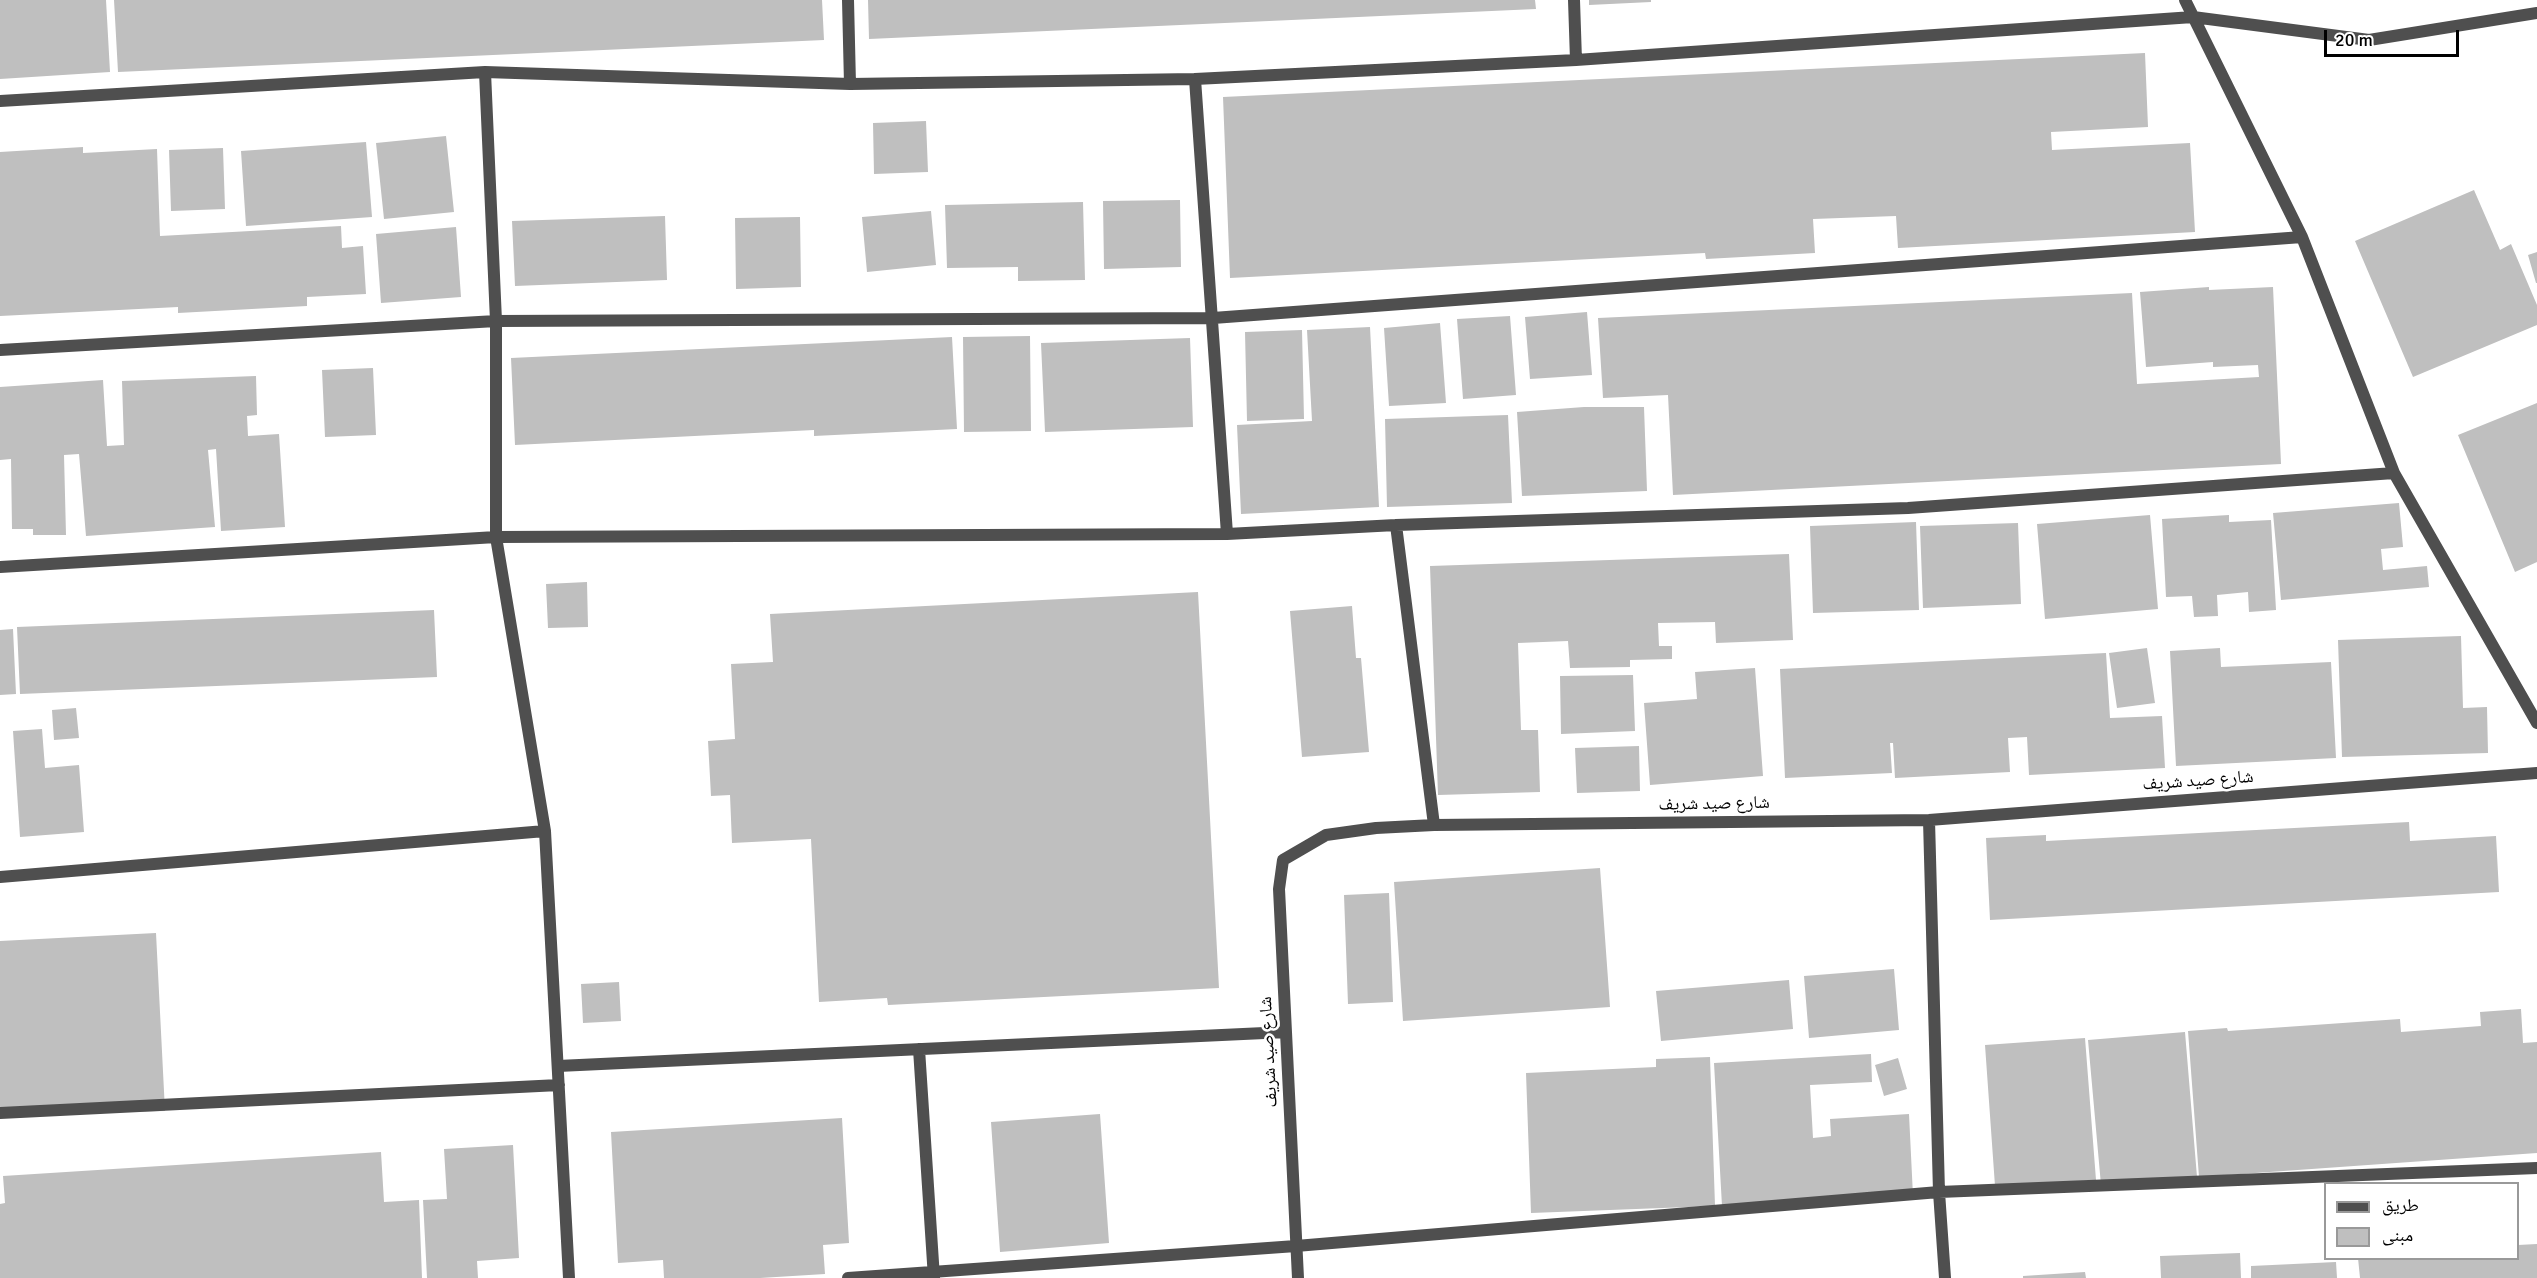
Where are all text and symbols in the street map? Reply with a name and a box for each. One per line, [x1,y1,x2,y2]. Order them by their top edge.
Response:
scale bar [2327,18,2462,56]
text: 20 m [2335,29,2373,51]
street label: شارع صيد شريف [2142,766,2254,796]
street label: شارع صيد شريف [1658,792,1770,816]
street label: شارع صيد شريف [1255,996,1283,1108]
legend [2324,1182,2519,1260]
text: طريق [2382,1194,2419,1216]
text: مبنى [2382,1224,2413,1246]

